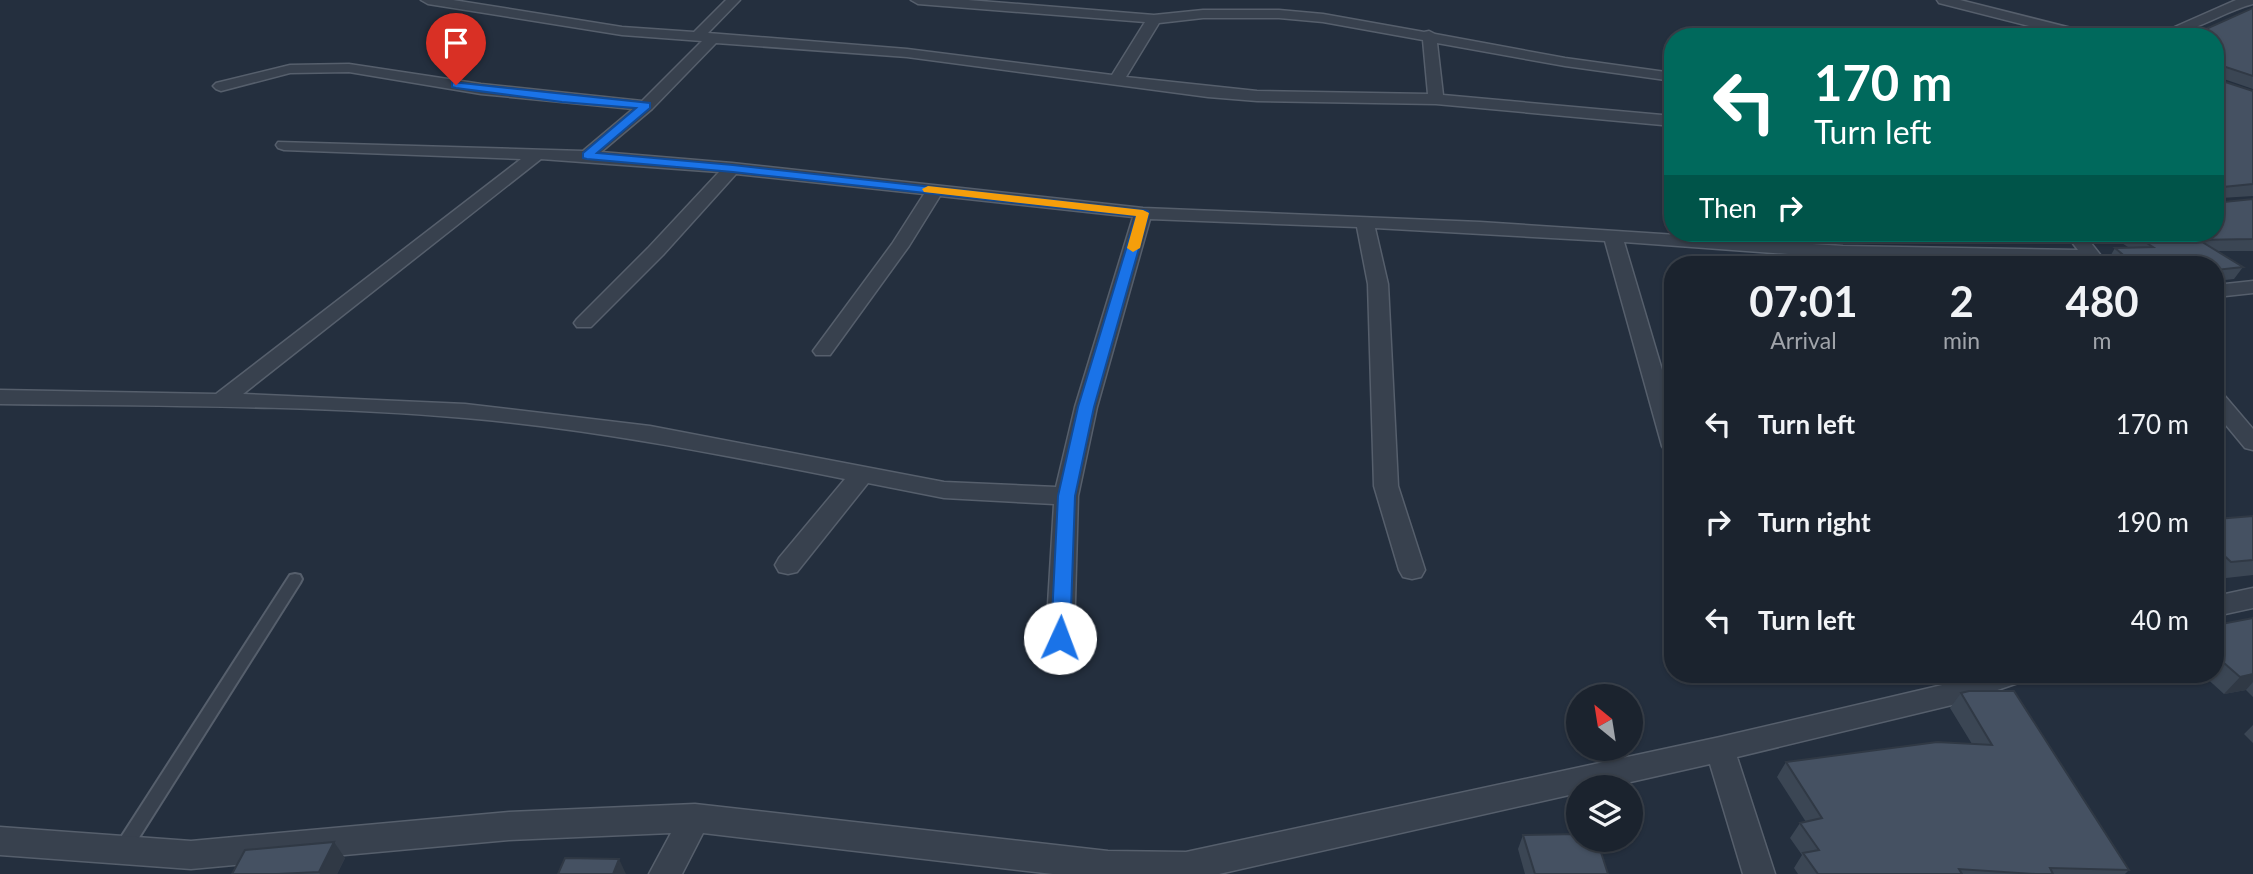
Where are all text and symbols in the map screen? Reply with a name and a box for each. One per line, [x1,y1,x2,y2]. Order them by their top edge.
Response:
pin [426,13,486,85]
icon: arrive [437,24,475,62]
text: 170 m [1814,53,1952,111]
icon: left [1699,56,1790,147]
text: Turn left [1814,112,1931,151]
icon: right [1771,189,1809,227]
text: Then [1699,192,1757,224]
text: 07:01 [1749,276,1858,326]
text: 2 [1949,276,1974,326]
text: 480 [2066,276,2139,326]
text: Arrival [1770,326,1837,354]
text: min [1943,326,1980,354]
text: m [2093,326,2112,354]
icon: left [1699,405,1737,443]
text: Turn left [1758,408,1855,440]
text: 170 m [2116,408,2189,440]
icon: right [1699,503,1737,541]
text: Turn right [1758,506,1871,538]
text: 190 m [2116,506,2189,538]
position arrow [1023,601,1097,675]
icon: left [1699,601,1737,639]
text: Turn left [1758,604,1855,636]
text: 40 m [2131,604,2189,636]
north arrow [1566,684,1643,761]
map controls [1566,684,1643,852]
button: layers [1566,775,1643,852]

